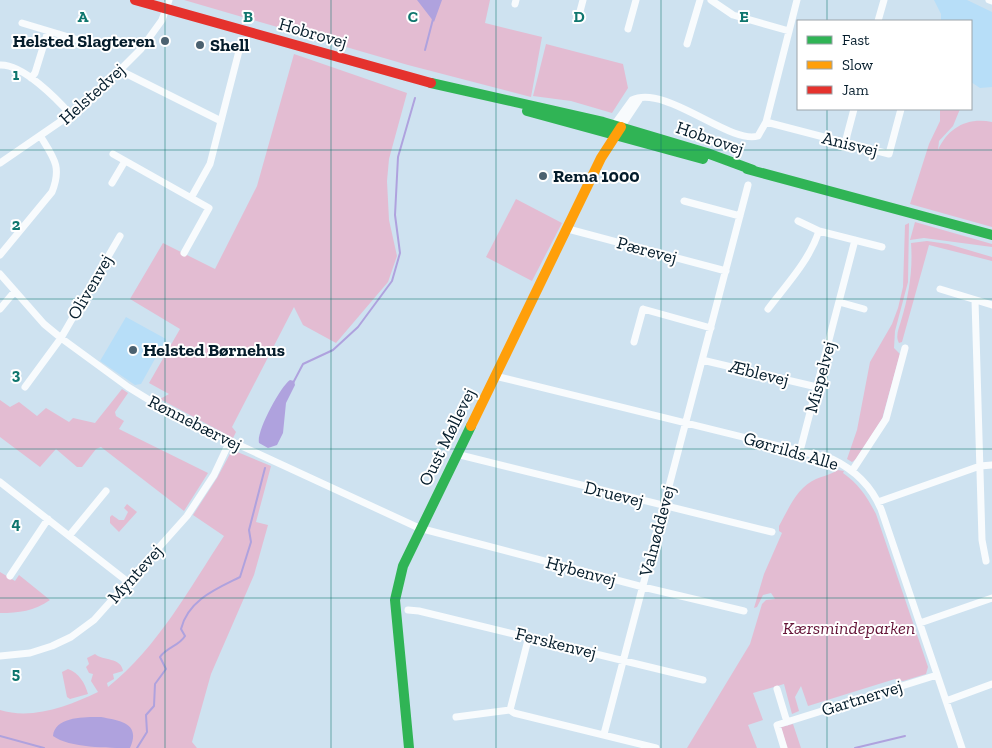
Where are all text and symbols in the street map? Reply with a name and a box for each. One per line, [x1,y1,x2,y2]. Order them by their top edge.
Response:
text: A [78,7,89,26]
text: B [243,7,253,26]
text: C [408,7,418,26]
text: D [573,7,585,26]
text: E [739,7,749,26]
street label: Hobrovej [276,13,350,53]
legend [797,20,972,110]
place label: Helsted Slagteren [12,30,155,52]
text: Fast [842,31,870,49]
place label: Shell [210,34,249,56]
marker: Helsted Slagteren [159,35,171,47]
marker: Shell [194,39,206,51]
text: Slow [842,56,874,74]
street label: Helstedvej [55,59,129,129]
text: 1 [13,65,20,84]
text: Jam [842,81,869,99]
street label: Hobrovej [673,116,747,160]
street label: Anisvej [820,126,880,162]
place label: Rema 1000 [553,165,640,187]
marker: Rema 1000 [537,170,549,182]
text: 2 [12,215,21,234]
street label: Pærevej [614,231,680,269]
street label: Olivenvej [63,251,117,323]
place label: Helsted Børnehus [143,339,285,361]
street label: Mispelvej [800,339,840,415]
marker: Helsted Børnehus [127,344,139,356]
street label: Æblevej [726,355,791,391]
text: 3 [12,365,21,384]
street label: Oust Møllevej [414,384,480,490]
street label: Rønnebærvej [145,390,245,456]
street label: Gørrilds Alle [741,427,841,475]
street label: Druevej [582,476,646,512]
street label: Valnøddevej [634,483,680,580]
text: 4 [11,514,21,533]
street label: Myntevej [103,540,167,608]
street label: Hybenvej [543,551,619,591]
park label: Kærsmindeparken [783,617,915,639]
street label: Ferskenvej [513,622,599,664]
text: 5 [12,664,20,683]
street label: Gartnervej [819,675,905,721]

